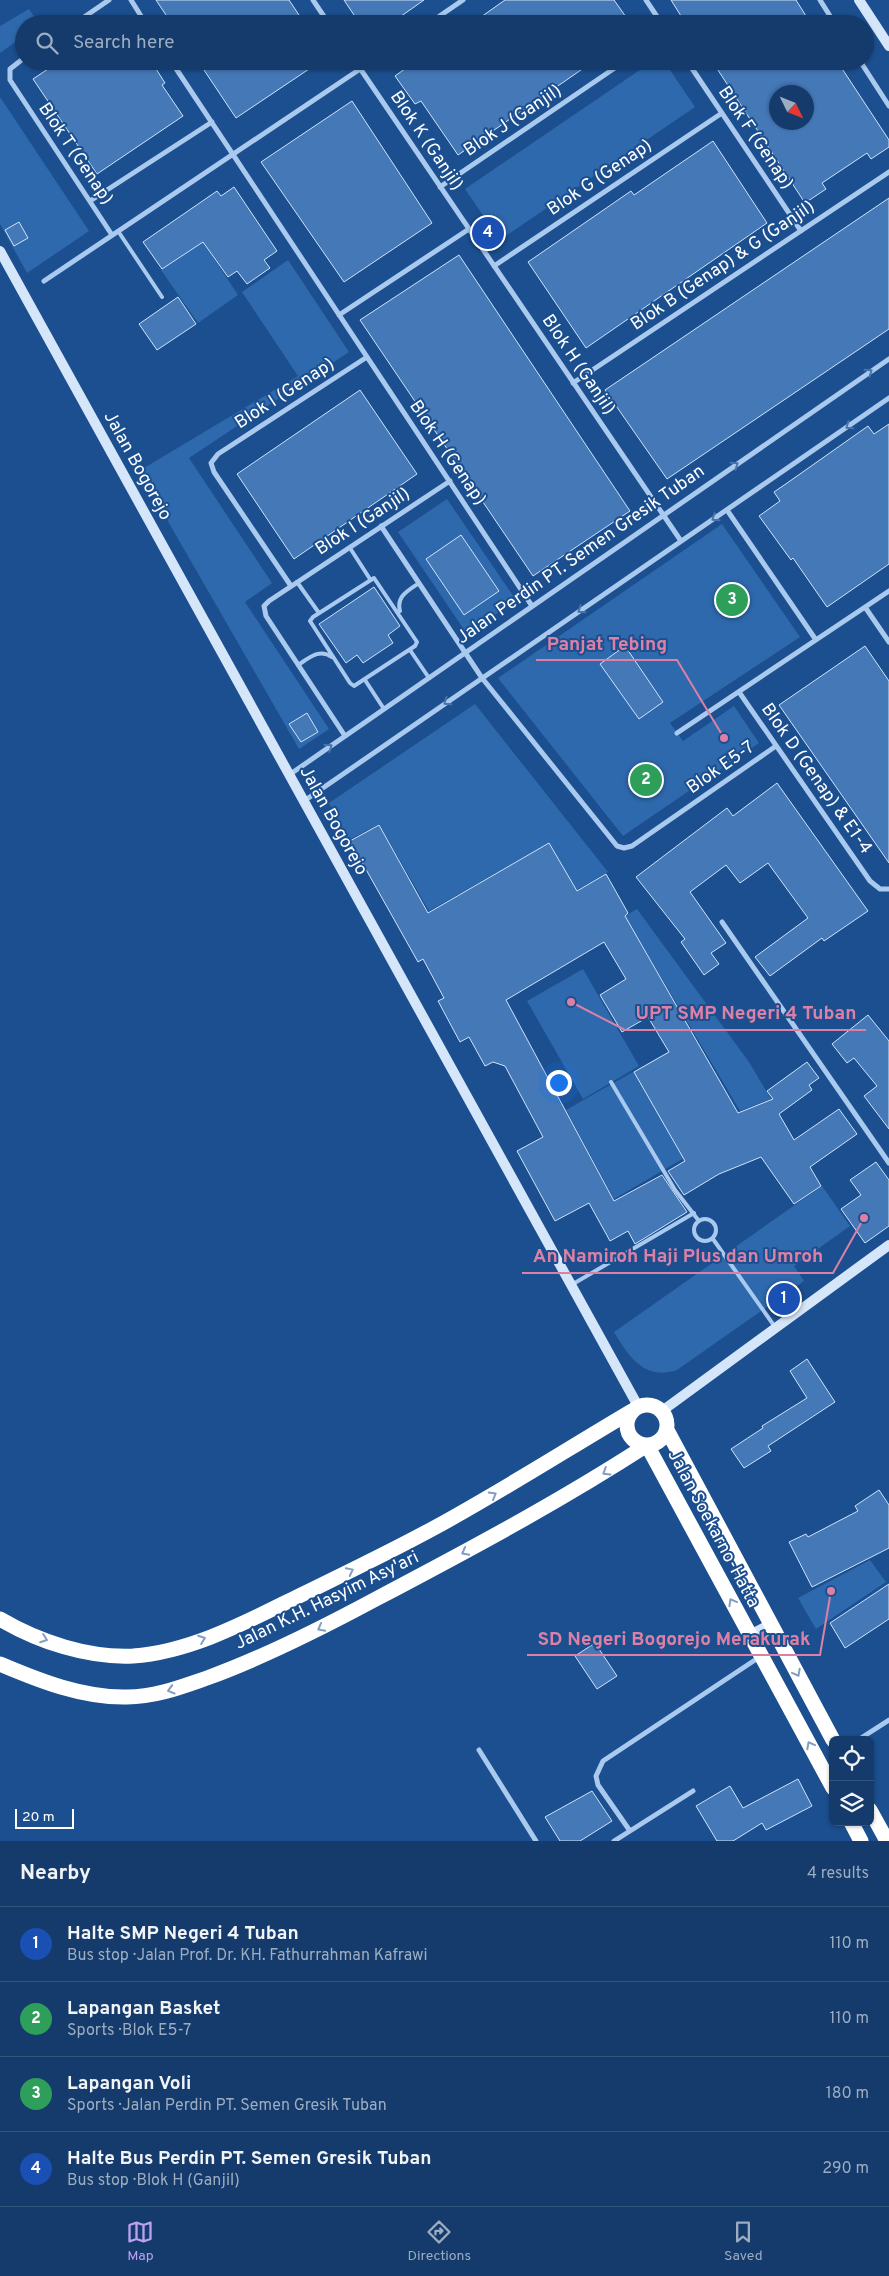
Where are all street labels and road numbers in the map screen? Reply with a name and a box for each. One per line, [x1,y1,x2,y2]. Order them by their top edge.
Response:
street label: Blok J (Ganjil) [460,80,566,162]
street label: Blok F (Genap) [712,82,798,194]
street label: Blok K (Ganjil) [384,87,468,195]
street label: Blok T (Genap) [32,99,118,209]
street label: Blok G (Genap) [543,134,657,222]
street label: Blok B (Genap) & G (Ganjil) [626,196,820,336]
street label: Blok H (Ganjil) [536,310,620,420]
street label: Blok I (Genap) [231,353,339,435]
street label: Blok H (Genap) [403,396,491,510]
street label: Jalan Bogorejo [98,407,176,525]
street label: Jalan Perdin PT. Semen Gresik Tuban [452,460,710,650]
street label: Blok I (Ganjil) [311,483,415,561]
street label: Blok D (Genap) & E1-4 [755,699,877,859]
street label: Blok E5-7 [682,736,760,800]
street label: Jalan Bogorejo [294,762,372,880]
street label: Jalan Soekarno-Hatta [662,1446,764,1612]
street label: Jalan K.H. Hasyim Asy'ari [231,1546,423,1656]

